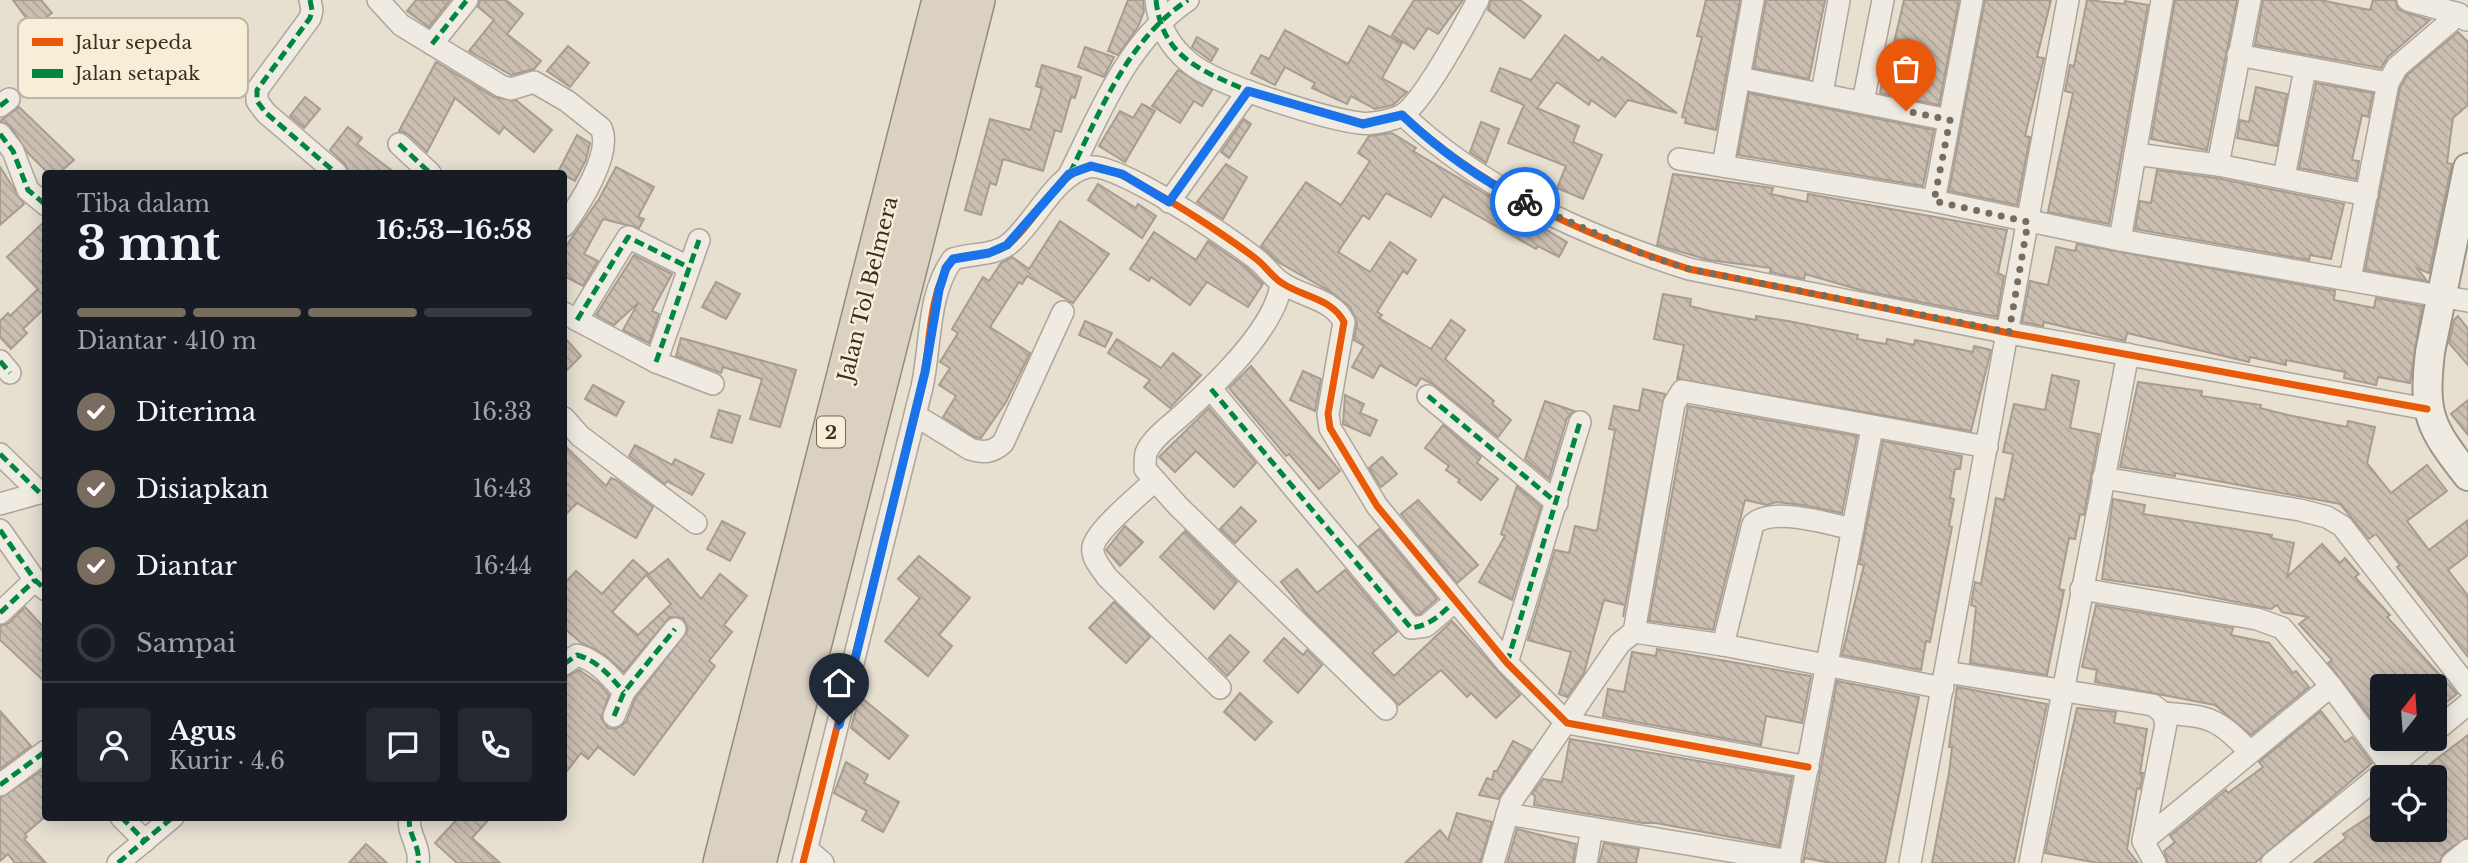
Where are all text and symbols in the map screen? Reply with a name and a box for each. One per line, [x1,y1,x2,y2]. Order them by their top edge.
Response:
legend [18,18,248,98]
text: Jalur sepeda [72,31,192,54]
pin [1876,39,1936,111]
icon: bag [1887,50,1925,88]
text: Jalan setapak [72,62,200,85]
courier [1490,167,1560,237]
icon: bike [1506,183,1544,221]
text: Tiba dalam [77,190,210,218]
street label: Jalan Tol Belmera [832,193,904,387]
text: 16:53–16:58 [377,214,532,246]
text: 3 mnt [77,215,220,272]
text: Diantar · 410 m [77,327,257,355]
icon: check [77,393,115,431]
text: Diterima [136,396,256,428]
text: 16:33 [472,398,532,426]
road number: 2 [817,416,845,448]
icon: check [77,470,115,508]
text: Disiapkan [136,473,269,505]
text: 16:43 [473,475,532,503]
icon: check [77,547,115,585]
text: Diantar [136,550,237,582]
text: 16:44 [473,552,532,580]
text: Sampai [136,627,236,659]
pin [809,653,869,725]
icon: home [820,664,858,702]
north arrow [2370,674,2446,751]
map controls [2370,674,2447,842]
button: person [77,708,151,782]
button: chat [366,708,440,782]
button: phone [458,708,532,782]
text: Agus [169,715,236,747]
text: Kurir · 4.6 [169,747,285,775]
button: locate [2370,765,2447,842]

